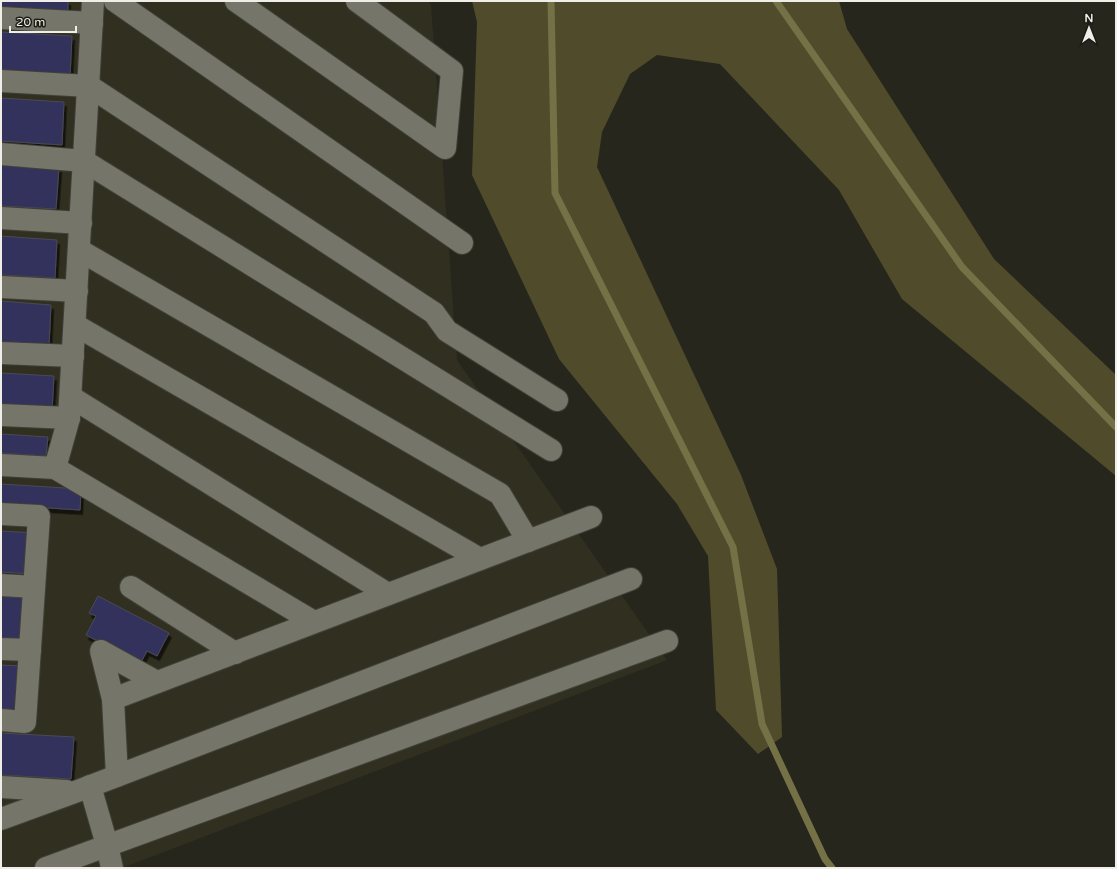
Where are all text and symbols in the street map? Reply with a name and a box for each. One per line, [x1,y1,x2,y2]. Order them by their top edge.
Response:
scale bar [10,8,76,34]
north arrow [1069,8,1109,48]
text: N [1085,12,1093,25]
text: 20 m [16,15,45,29]

